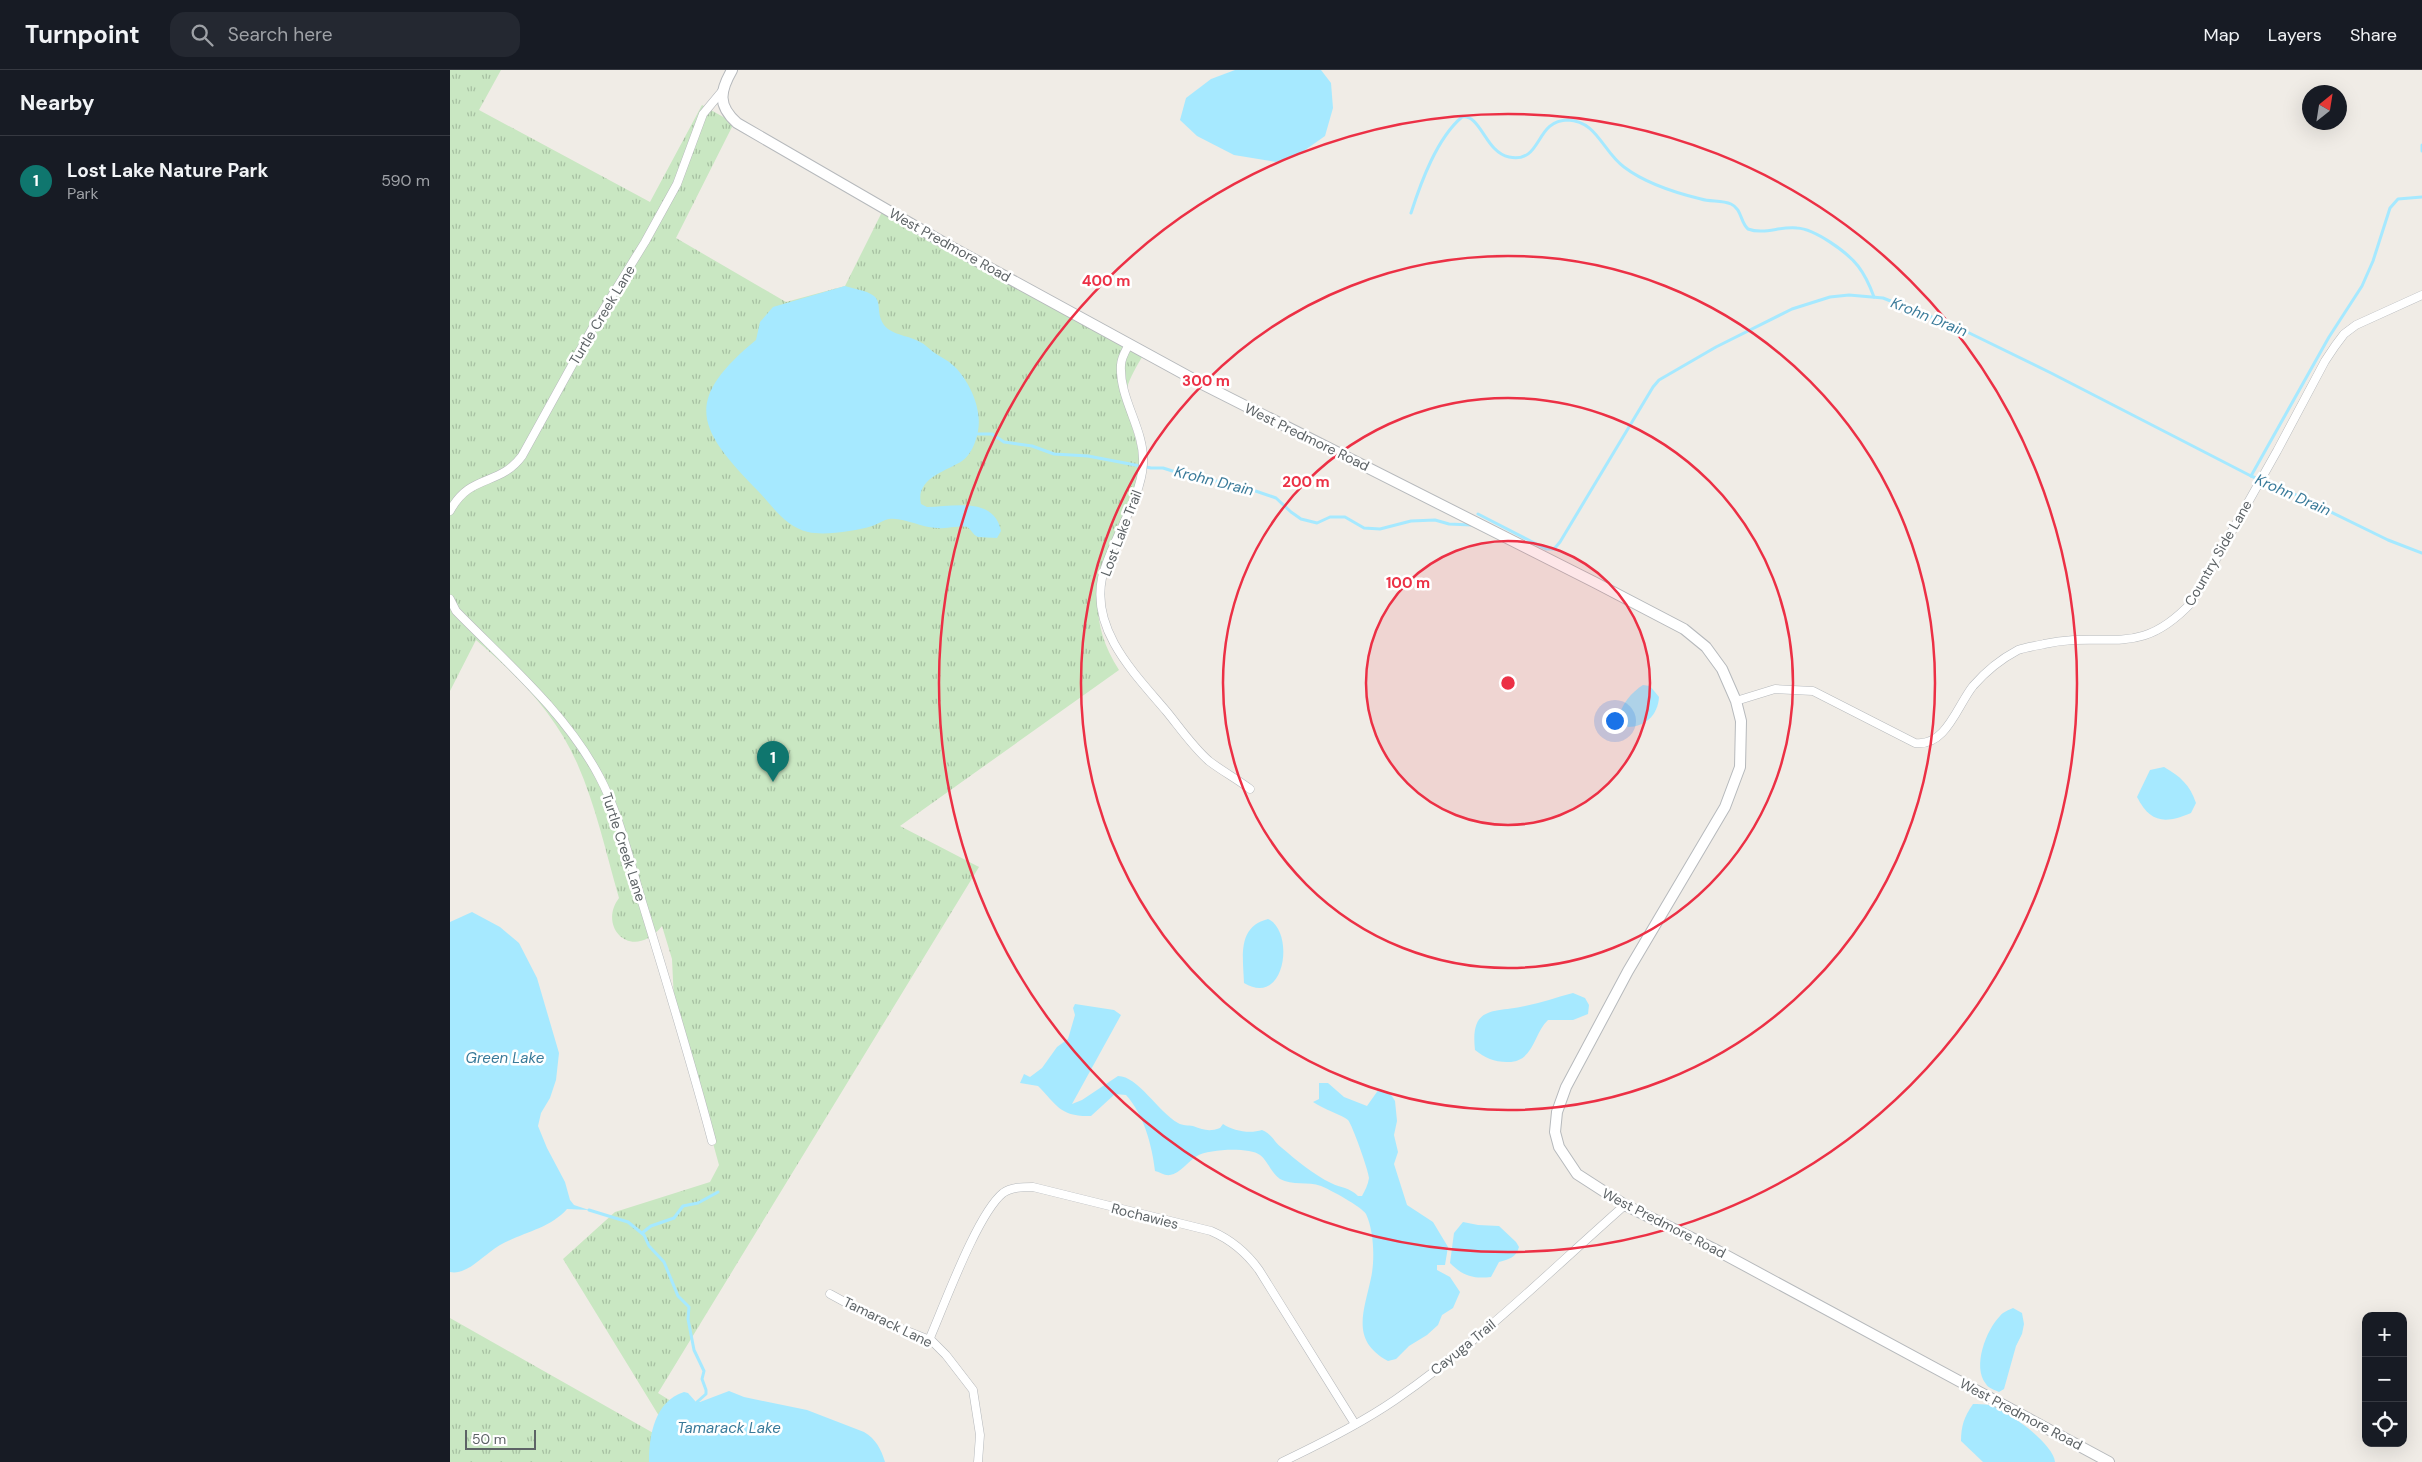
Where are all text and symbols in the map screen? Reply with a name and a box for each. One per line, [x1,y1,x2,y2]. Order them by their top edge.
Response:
search box [170,12,520,57]
text: Turnpoint [25,19,140,50]
icon: search [188,21,216,49]
text: Search here [228,22,333,47]
text: Map [2204,23,2240,47]
text: Layers [2268,23,2322,47]
text: Share [2350,23,2397,47]
north arrow [2302,85,2347,130]
text: Nearby [20,89,94,117]
text: Lost Lake Nature Park [67,158,268,183]
text: 1 [33,170,39,191]
text: 590 m [381,170,430,191]
text: Park [67,183,99,204]
street label: West Predmore Road [886,204,1014,286]
street label: Turtle Creek Lane [565,262,639,368]
text: 400 m [1082,271,1130,291]
water label: Krohn Drain [1888,293,1971,342]
text: 300 m [1182,371,1230,391]
street label: West Predmore Road [1242,399,1372,475]
water label: Krohn Drain [1172,462,1256,501]
water label: Krohn Drain [2252,469,2334,521]
text: 200 m [1282,472,1330,492]
street label: Lost Lake Trail [1096,487,1146,579]
street label: Country Side Lane [2180,497,2256,609]
text: 100 m [1386,573,1430,593]
centre of rings [1499,674,1517,692]
your location [1602,708,1628,734]
pin: 1 [757,741,789,782]
street label: Turtle Creek Lane [598,790,650,904]
water label: Green Lake [466,1048,545,1068]
street label: West Predmore Road [1599,1184,1729,1262]
street label: Rochawies [1109,1199,1181,1233]
street label: Tamarack Lane [840,1293,936,1351]
map controls [2362,1312,2407,1447]
button: + [2362,1312,2407,1357]
street label: Cayuga Trail [1427,1315,1499,1379]
button: − [2362,1357,2407,1402]
street label: West Predmore Road [1957,1374,2085,1454]
button: locate [2362,1402,2407,1447]
water label: Tamarack Lake [677,1418,781,1438]
scale bar [465,1427,536,1450]
text: 50 m [472,1430,506,1448]

